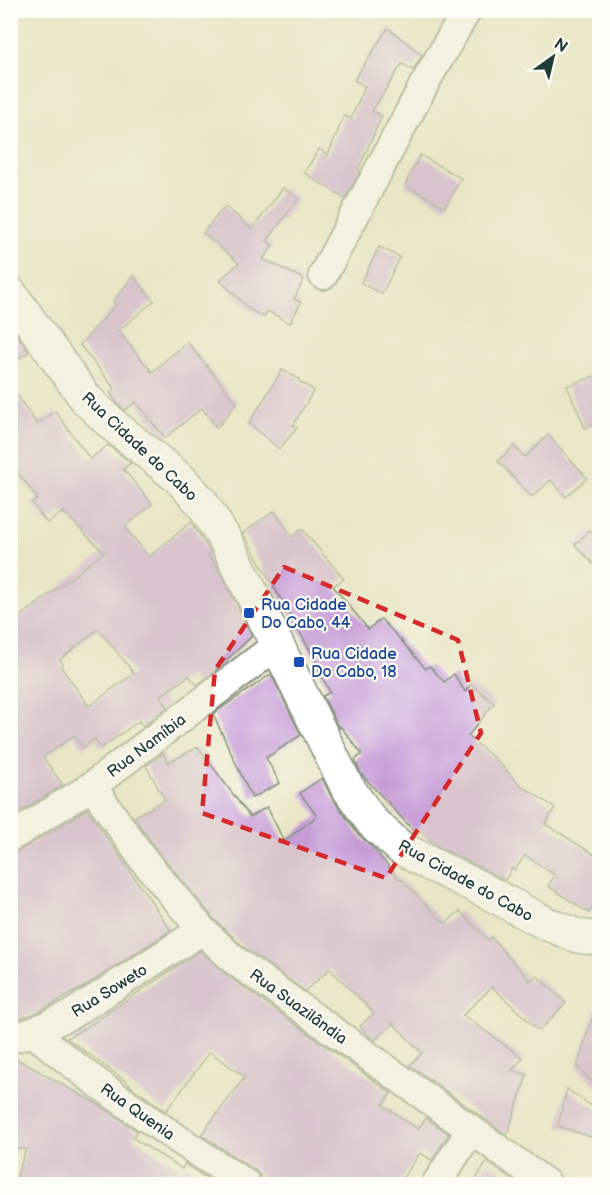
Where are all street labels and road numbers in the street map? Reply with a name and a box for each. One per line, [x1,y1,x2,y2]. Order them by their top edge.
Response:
street label: Rua Cidade do Cabo [77,389,201,506]
street label: Rua Namíbia [104,710,190,782]
street label: Rua Cidade do Cabo [395,836,536,926]
street label: Rua Soweto [68,961,151,1022]
street label: Rua Suazilândia [246,965,351,1049]
street label: Rua Quenia [96,1080,178,1145]

